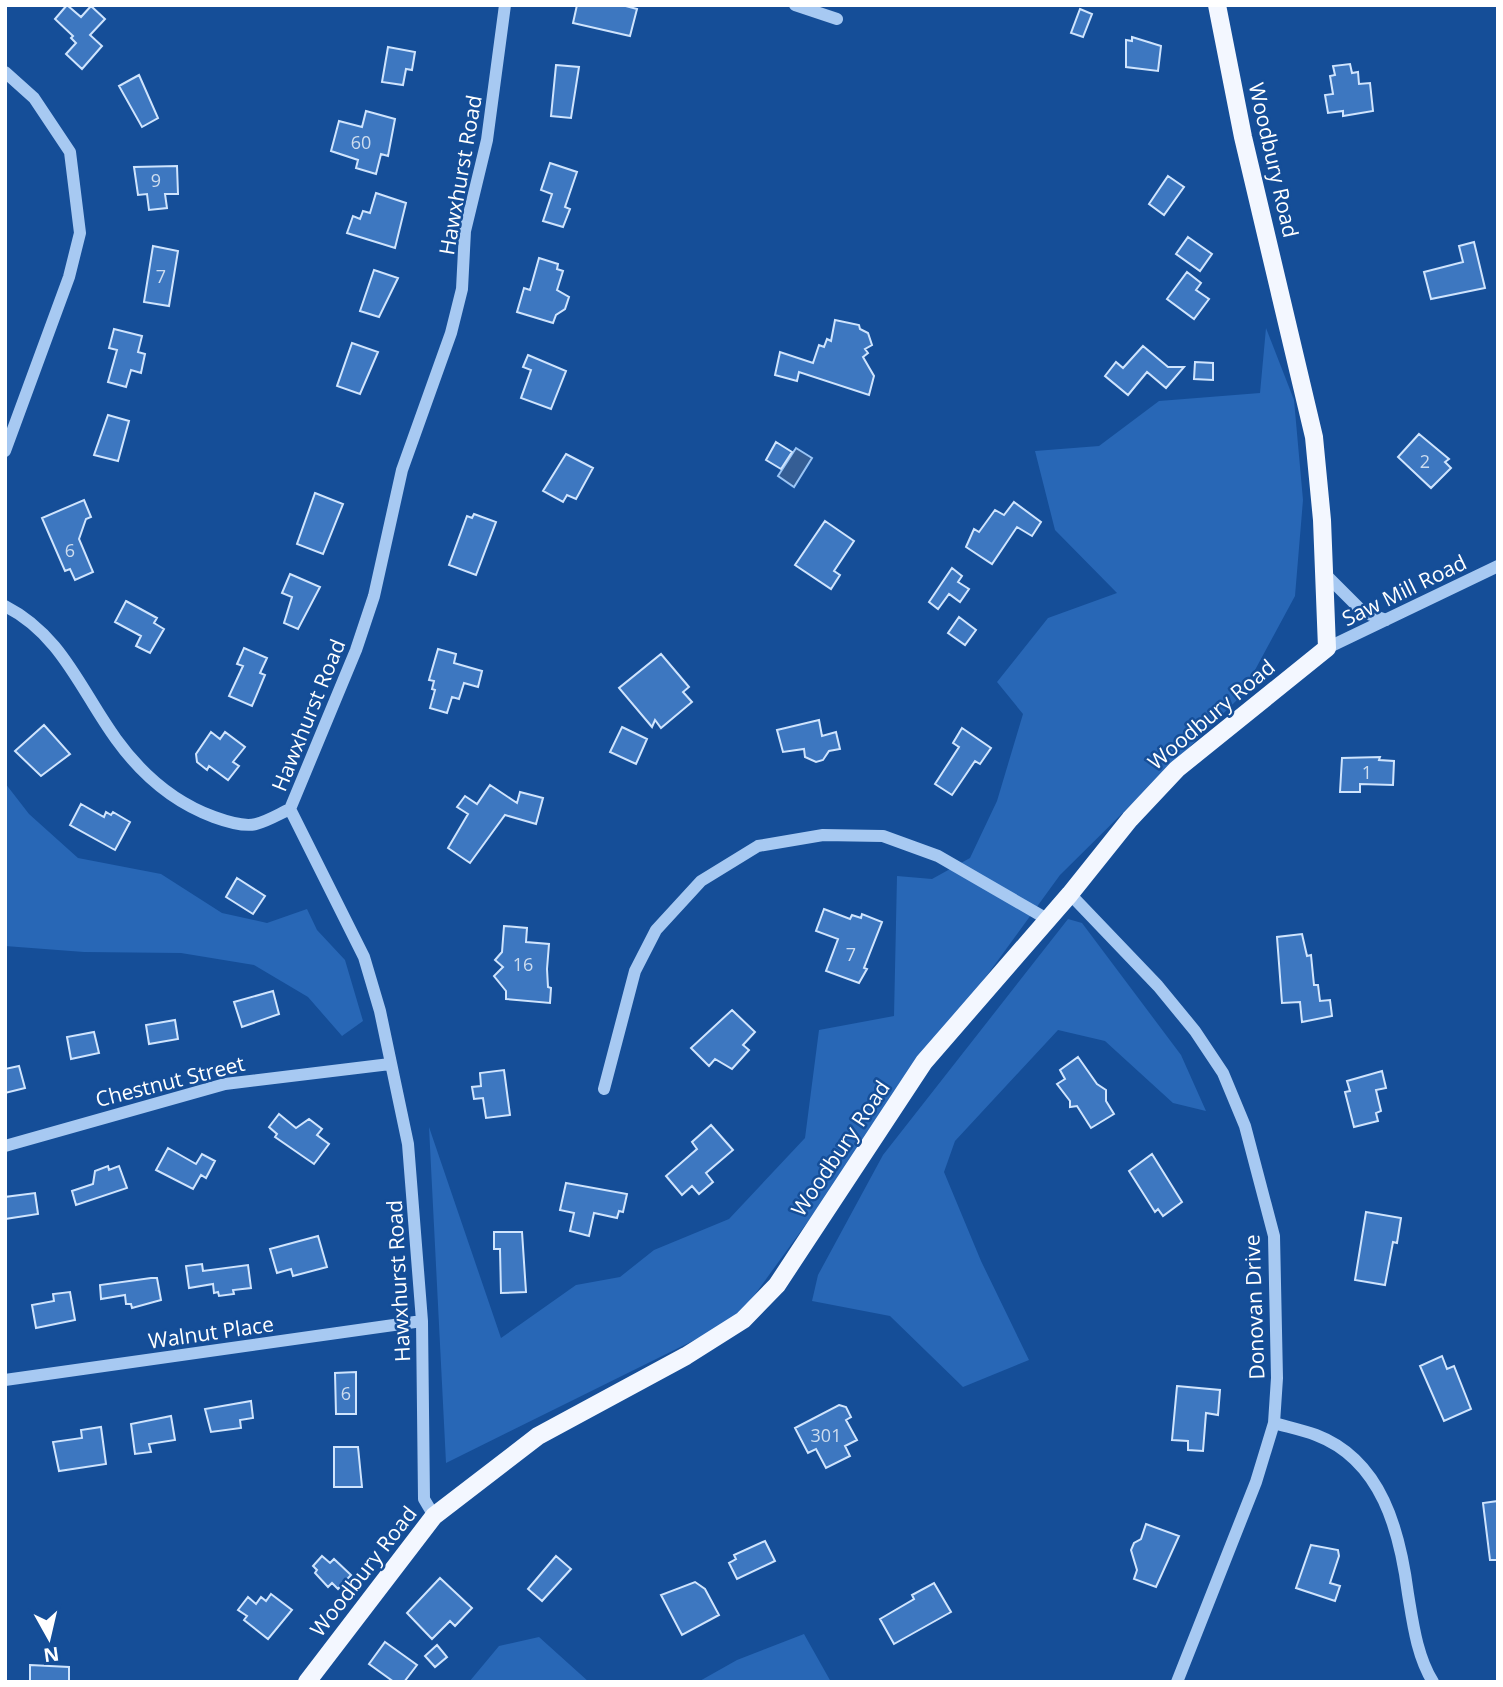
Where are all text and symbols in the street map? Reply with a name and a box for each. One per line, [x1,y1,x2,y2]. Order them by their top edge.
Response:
street label: Woodbury Road [1243,80,1305,240]
street label: Hawxhurst Road [432,93,488,257]
house number: 60 [351,130,371,154]
house number: 9 [151,168,161,192]
house number: 7 [156,264,166,288]
house number: 2 [1420,449,1430,473]
house number: 6 [65,538,75,562]
street label: Saw Mill Road [1337,548,1471,632]
street label: Hawxhurst Road [265,635,351,795]
street label: Woodbury Road [1142,653,1280,775]
house number: 1 [1362,760,1372,784]
house number: 7 [846,942,856,966]
house number: 16 [513,952,533,976]
street label: Chestnut Street [93,1049,247,1113]
street label: Woodbury Road [784,1075,896,1221]
street label: Hawxhurst Road [380,1199,416,1363]
street label: Donovan Drive [1237,1234,1271,1380]
street label: Walnut Place [146,1309,276,1355]
house number: 6 [341,1381,351,1405]
house number: 301 [811,1423,841,1447]
street label: Woodbury Road [303,1500,423,1642]
north arrow [14,1603,84,1673]
text: N [42,1641,61,1669]

